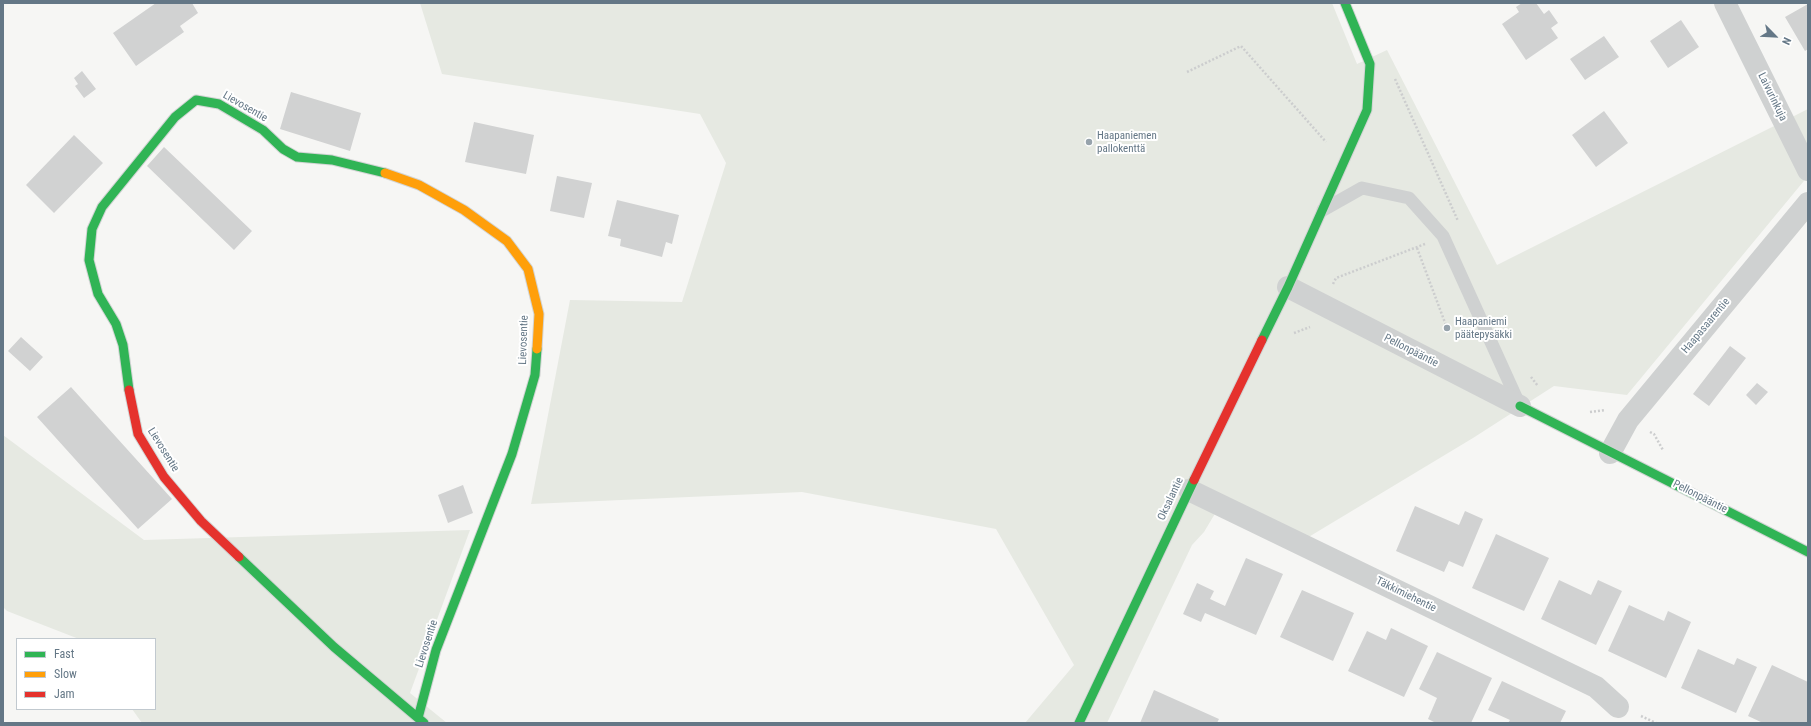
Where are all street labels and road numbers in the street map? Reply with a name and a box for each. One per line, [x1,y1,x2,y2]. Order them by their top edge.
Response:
street label: Laivurinkuja [1755,71,1789,123]
street label: Lievosentie [220,89,270,125]
street label: Haapasaarentie [1679,296,1733,356]
street label: Lievosentie [517,315,531,365]
street label: Pellonpääntie [1382,332,1440,370]
street label: Lievosentie [144,426,182,474]
street label: Oksalantie [1155,475,1187,523]
street label: Pellonpääntie [1671,478,1729,516]
street label: Täkkimiehentie [1374,575,1438,615]
street label: Lievosentie [413,618,441,670]

